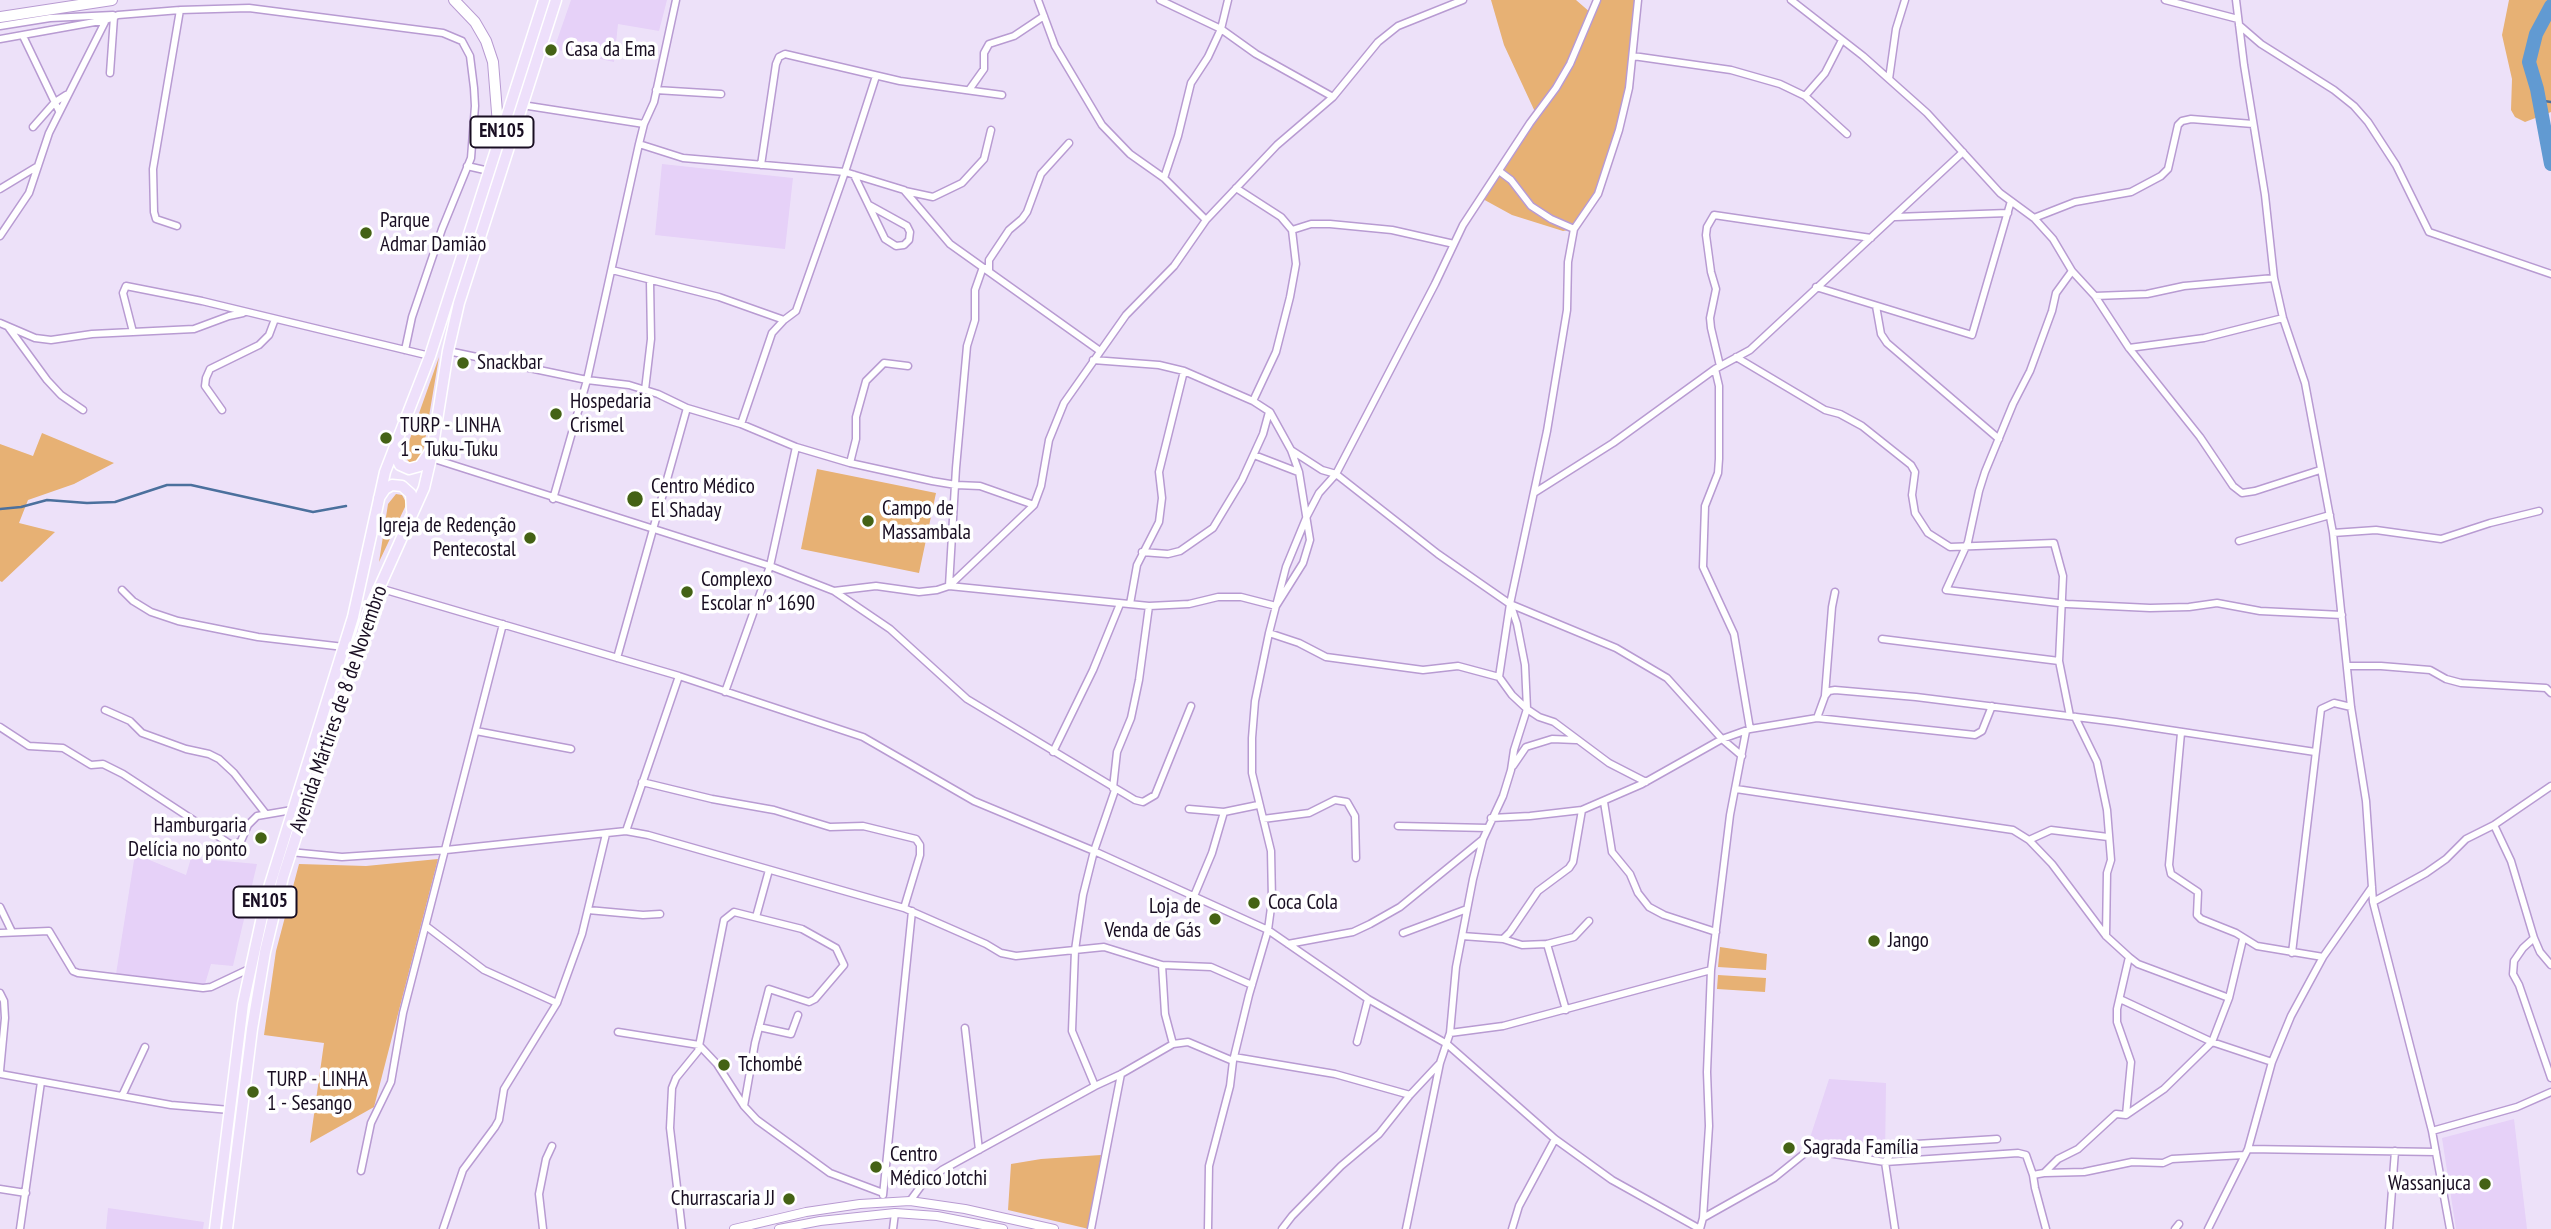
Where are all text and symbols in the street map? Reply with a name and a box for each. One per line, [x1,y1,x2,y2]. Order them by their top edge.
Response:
place label: Casa da Ema [565,37,656,63]
marker: Casa da Ema [543,42,559,58]
road number: EN105 [470,116,534,148]
place label: Parque Admar Damião [380,208,486,258]
marker: Parque Admar Damião [358,225,374,241]
place label: Snackbar [477,350,542,376]
marker: Snackbar [455,355,471,371]
place label: Hospedaria Crismel [570,389,651,439]
marker: Hospedaria Crismel [548,406,564,422]
place label: TURP - LINHA 1 - Tuku-Tuku [400,413,501,463]
marker: TURP - LINHA 1 - Tuku-Tuku [378,430,394,446]
place label: Centro Médico El Shaday [651,474,755,524]
marker: Centro Médico El Shaday [625,489,645,509]
place label: Campo de Massambala [882,496,971,546]
place label: Igreja de Redenção Pentecostal [378,513,516,563]
marker: Campo de Massambala [860,513,876,529]
marker: Igreja de Redenção Pentecostal [522,530,538,546]
place label: Complexo Escolar nº 1690 [701,567,815,617]
street label: Avenida Mártires de 8 de Novembro [285,582,393,836]
marker: Complexo Escolar nº 1690 [679,584,695,600]
place label: Hamburgaria Delícia no ponto [128,813,247,863]
marker: Hamburgaria Delícia no ponto [253,830,269,846]
road number: EN105 [233,887,296,918]
place label: Coca Cola [1268,890,1338,916]
place label: Loja de Venda de Gás [1104,894,1201,944]
marker: Coca Cola [1246,895,1262,911]
marker: Loja de Venda de Gás [1207,911,1223,927]
place label: Jango [1888,928,1929,954]
marker: Jango [1866,933,1882,949]
place label: Tchombé [738,1052,802,1078]
marker: Tchombé [716,1057,732,1073]
place label: TURP - LINHA 1 - Sesango [267,1067,368,1117]
marker: TURP - LINHA 1 - Sesango [245,1084,261,1100]
place label: Sagrada Família [1803,1135,1919,1161]
marker: Sagrada Família [1781,1140,1797,1156]
place label: Centro Médico Jotchi [890,1142,987,1192]
marker: Centro Médico Jotchi [868,1159,884,1175]
place label: Wassanjuca [2388,1171,2471,1197]
marker: Wassanjuca [2477,1176,2493,1192]
place label: Churrascaria JJ [671,1186,775,1212]
marker: Churrascaria JJ [781,1191,797,1207]

